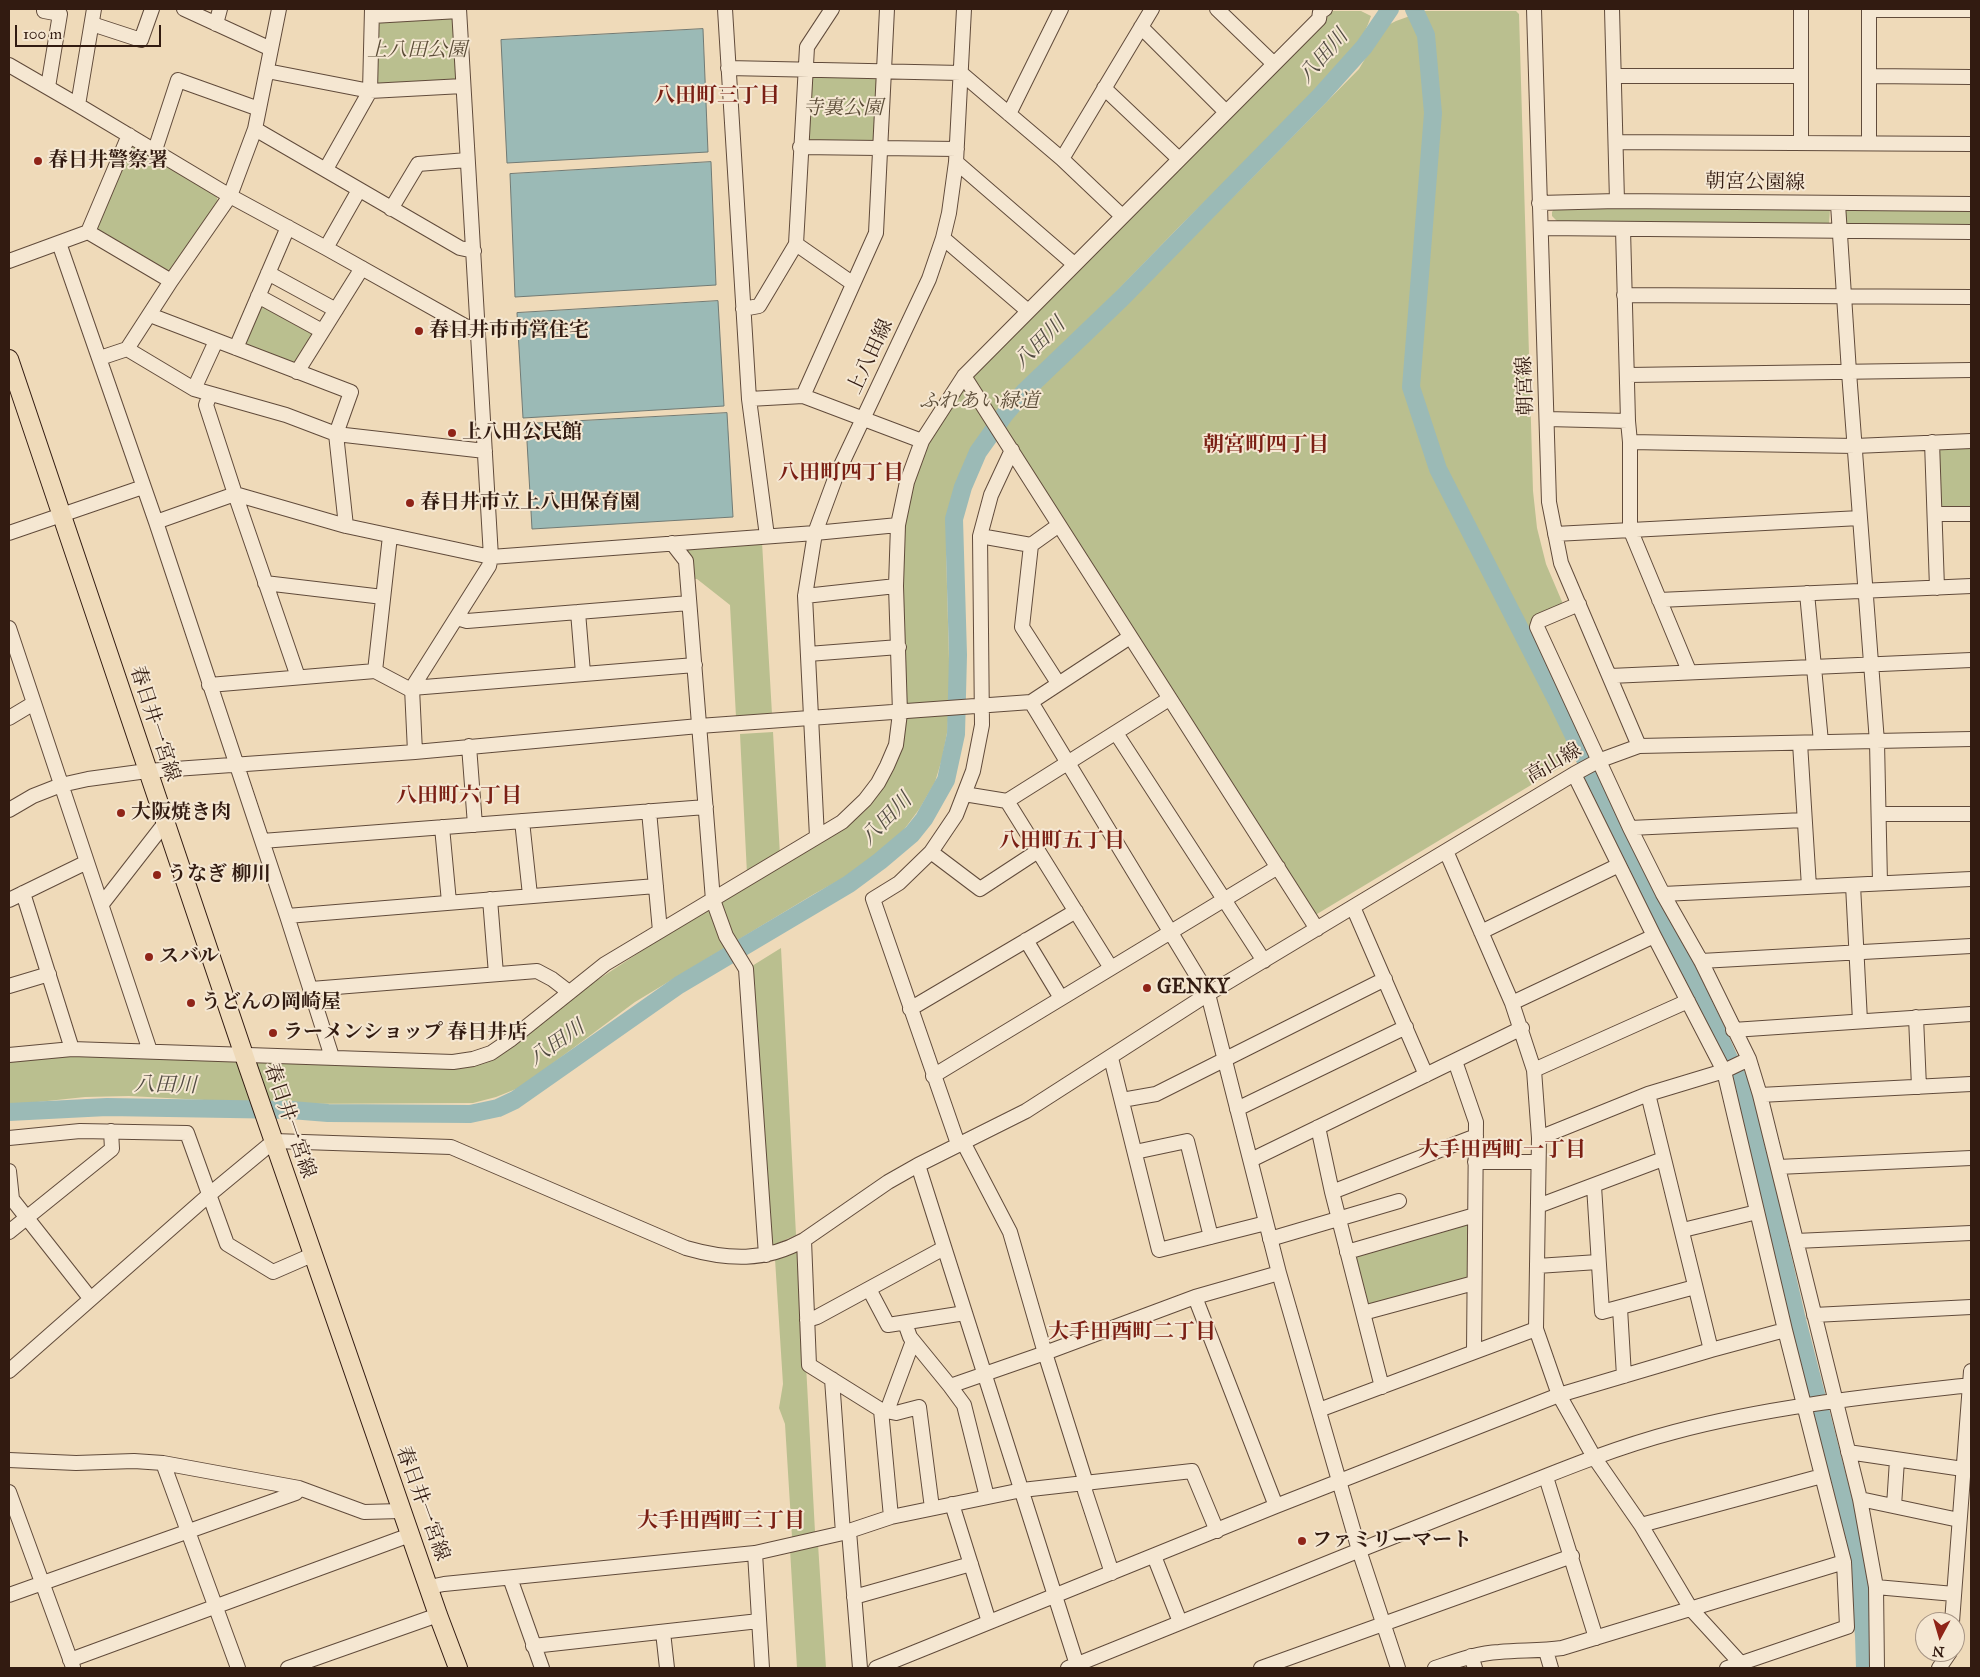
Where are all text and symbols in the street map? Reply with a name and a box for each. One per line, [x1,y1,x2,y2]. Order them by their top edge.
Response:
scale bar [18,15,164,47]
text: 100 m [23,25,62,43]
water label: 八田川 [1294,25,1354,89]
park label: 上八田公園 [367,39,467,63]
district label: 八田町三丁目 [654,84,780,110]
park label: 寺裏公園 [803,97,883,121]
place label: 春日井警察署 [48,149,168,173]
marker: 春日井警察署 [32,155,44,167]
street label: 朝宮公園線 [1705,170,1805,196]
water label: 八田川 [1009,313,1071,375]
street label: 上八田線 [843,316,899,398]
place label: 春日井市市営住宅 [429,319,589,343]
marker: 春日井市市営住宅 [413,325,425,337]
street label: 朝宮線 [1513,356,1539,416]
park label: ふれあい緑道 [919,390,1039,414]
place label: 上八田公民館 [462,421,582,445]
marker: 上八田公民館 [446,427,458,439]
district label: 朝宮町四丁目 [1203,433,1329,459]
district label: 八田町四丁目 [778,461,904,487]
place label: 春日井市立上八田保育園 [420,491,640,515]
marker: 春日井市立上八田保育園 [404,497,416,509]
street label: 春日井一宮線 [124,663,184,785]
street label: 高山線 [1522,739,1586,789]
district label: 八田町六丁目 [396,784,522,810]
water label: 八田川 [856,789,918,851]
place label: 大阪焼き肉 [131,801,231,825]
marker: 大阪焼き肉 [115,807,127,819]
district label: 八田町五丁目 [999,829,1125,855]
place label: うなぎ 柳川 [167,863,271,887]
marker: うなぎ 柳川 [151,869,163,881]
place label: スバル [159,945,219,969]
marker: スバル [143,951,155,963]
place label: GENKY [1157,976,1230,1000]
marker: GENKY [1141,982,1153,994]
place label: うどんの岡崎屋 [201,991,341,1015]
marker: うどんの岡崎屋 [185,997,197,1009]
water label: 八田川 [524,1016,590,1072]
place label: ラーメンショップ 春日井店 [283,1021,527,1045]
marker: ラーメンショップ 春日井店 [267,1027,279,1039]
street label: 春日井一宮線 [258,1060,320,1182]
water label: 八田川 [133,1073,197,1099]
district label: 大手田酉町一丁目 [1418,1138,1586,1164]
district label: 大手田酉町二丁目 [1048,1320,1216,1346]
street label: 春日井一宮線 [390,1444,454,1564]
district label: 大手田酉町三丁目 [637,1509,805,1535]
place label: ファミリーマート [1312,1529,1472,1553]
marker: ファミリーマート [1296,1535,1308,1547]
north arrow [1915,1612,1965,1662]
text: N [1932,1642,1945,1660]

